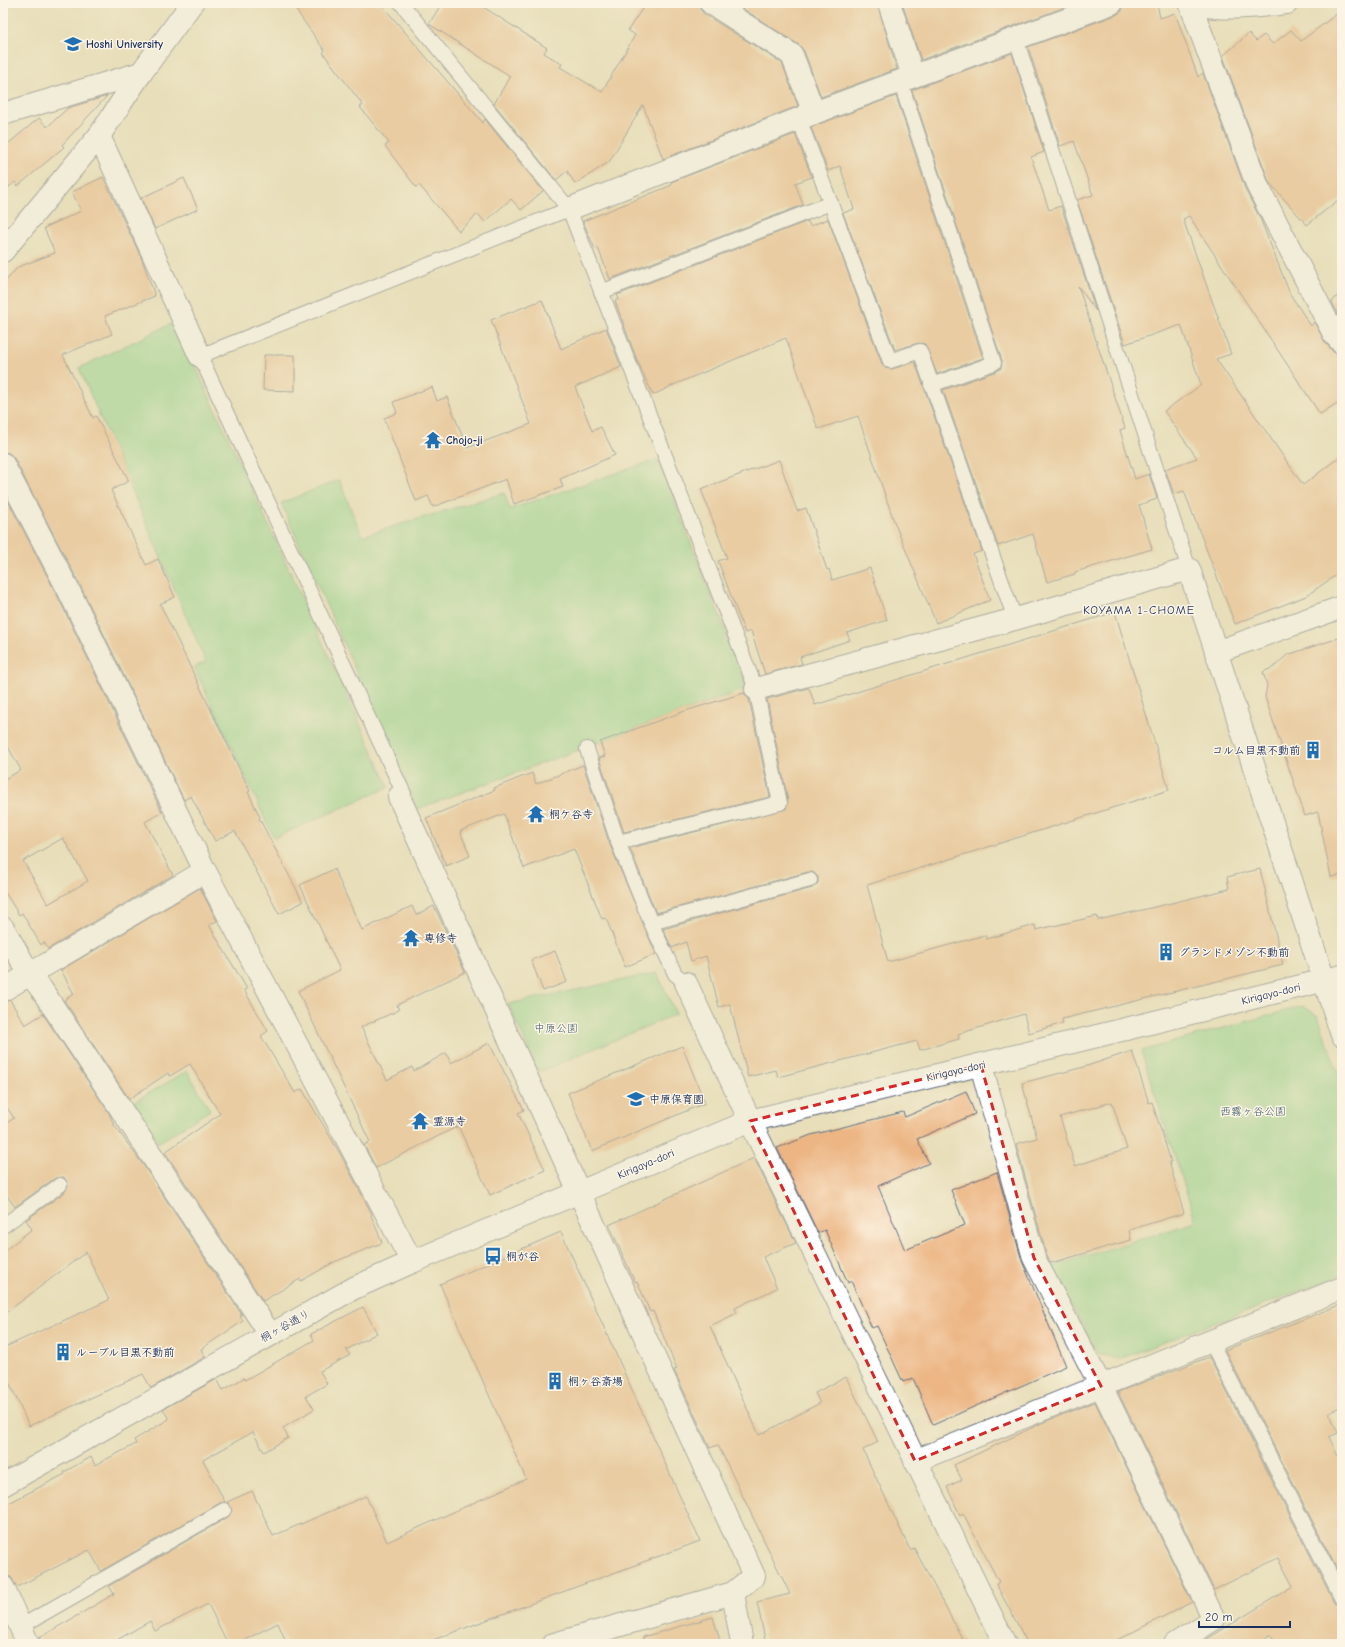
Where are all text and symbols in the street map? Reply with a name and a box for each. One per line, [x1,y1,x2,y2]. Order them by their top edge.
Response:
school or university icon: Hoshi University [63,34,83,54]
place label: Hoshi University [86,38,163,51]
temple icon: Chojo-ji [423,430,443,450]
place label: Chojo-ji [446,434,483,447]
district label: KOYAMA 1-CHOME [1083,603,1195,617]
building icon: コルム目黒不動前 [1303,740,1323,760]
place label: コルム目黒不動前 [1212,744,1300,757]
temple icon: 桐ケ谷寺 [526,804,546,824]
place label: 桐ケ谷寺 [549,808,593,821]
temple icon: 専修寺 [401,928,421,948]
place label: 専修寺 [424,932,457,945]
building icon: グランドメゾン不動前 [1156,942,1176,962]
place label: グランドメゾン不動前 [1179,946,1289,959]
street label: Kirigaya-dori [1240,980,1302,1008]
park label: 中原公園 [534,1022,578,1035]
street label: Kirigaya-dori [925,1058,987,1084]
school or university icon: 中原保育園 [626,1089,646,1109]
place label: 中原保育園 [649,1093,704,1106]
park label: 西霧ヶ谷公園 [1220,1105,1286,1118]
temple icon: 霊源寺 [410,1111,430,1131]
place label: 霊源寺 [433,1115,466,1128]
street label: Kirigaya-dori [616,1146,676,1182]
bus stop icon: 桐が谷 [483,1246,503,1266]
place label: 桐が谷 [506,1250,539,1263]
street label: 桐ヶ谷通り [258,1307,312,1345]
building icon: ルーブル目黒不動前 [53,1342,73,1362]
place label: ルーブル目黒不動前 [76,1346,174,1359]
building icon: 桐ヶ谷斎場 [545,1371,565,1391]
place label: 桐ヶ谷斎場 [568,1375,623,1388]
scale bar [1199,1603,1290,1629]
text: 20 m [1205,1610,1233,1624]

